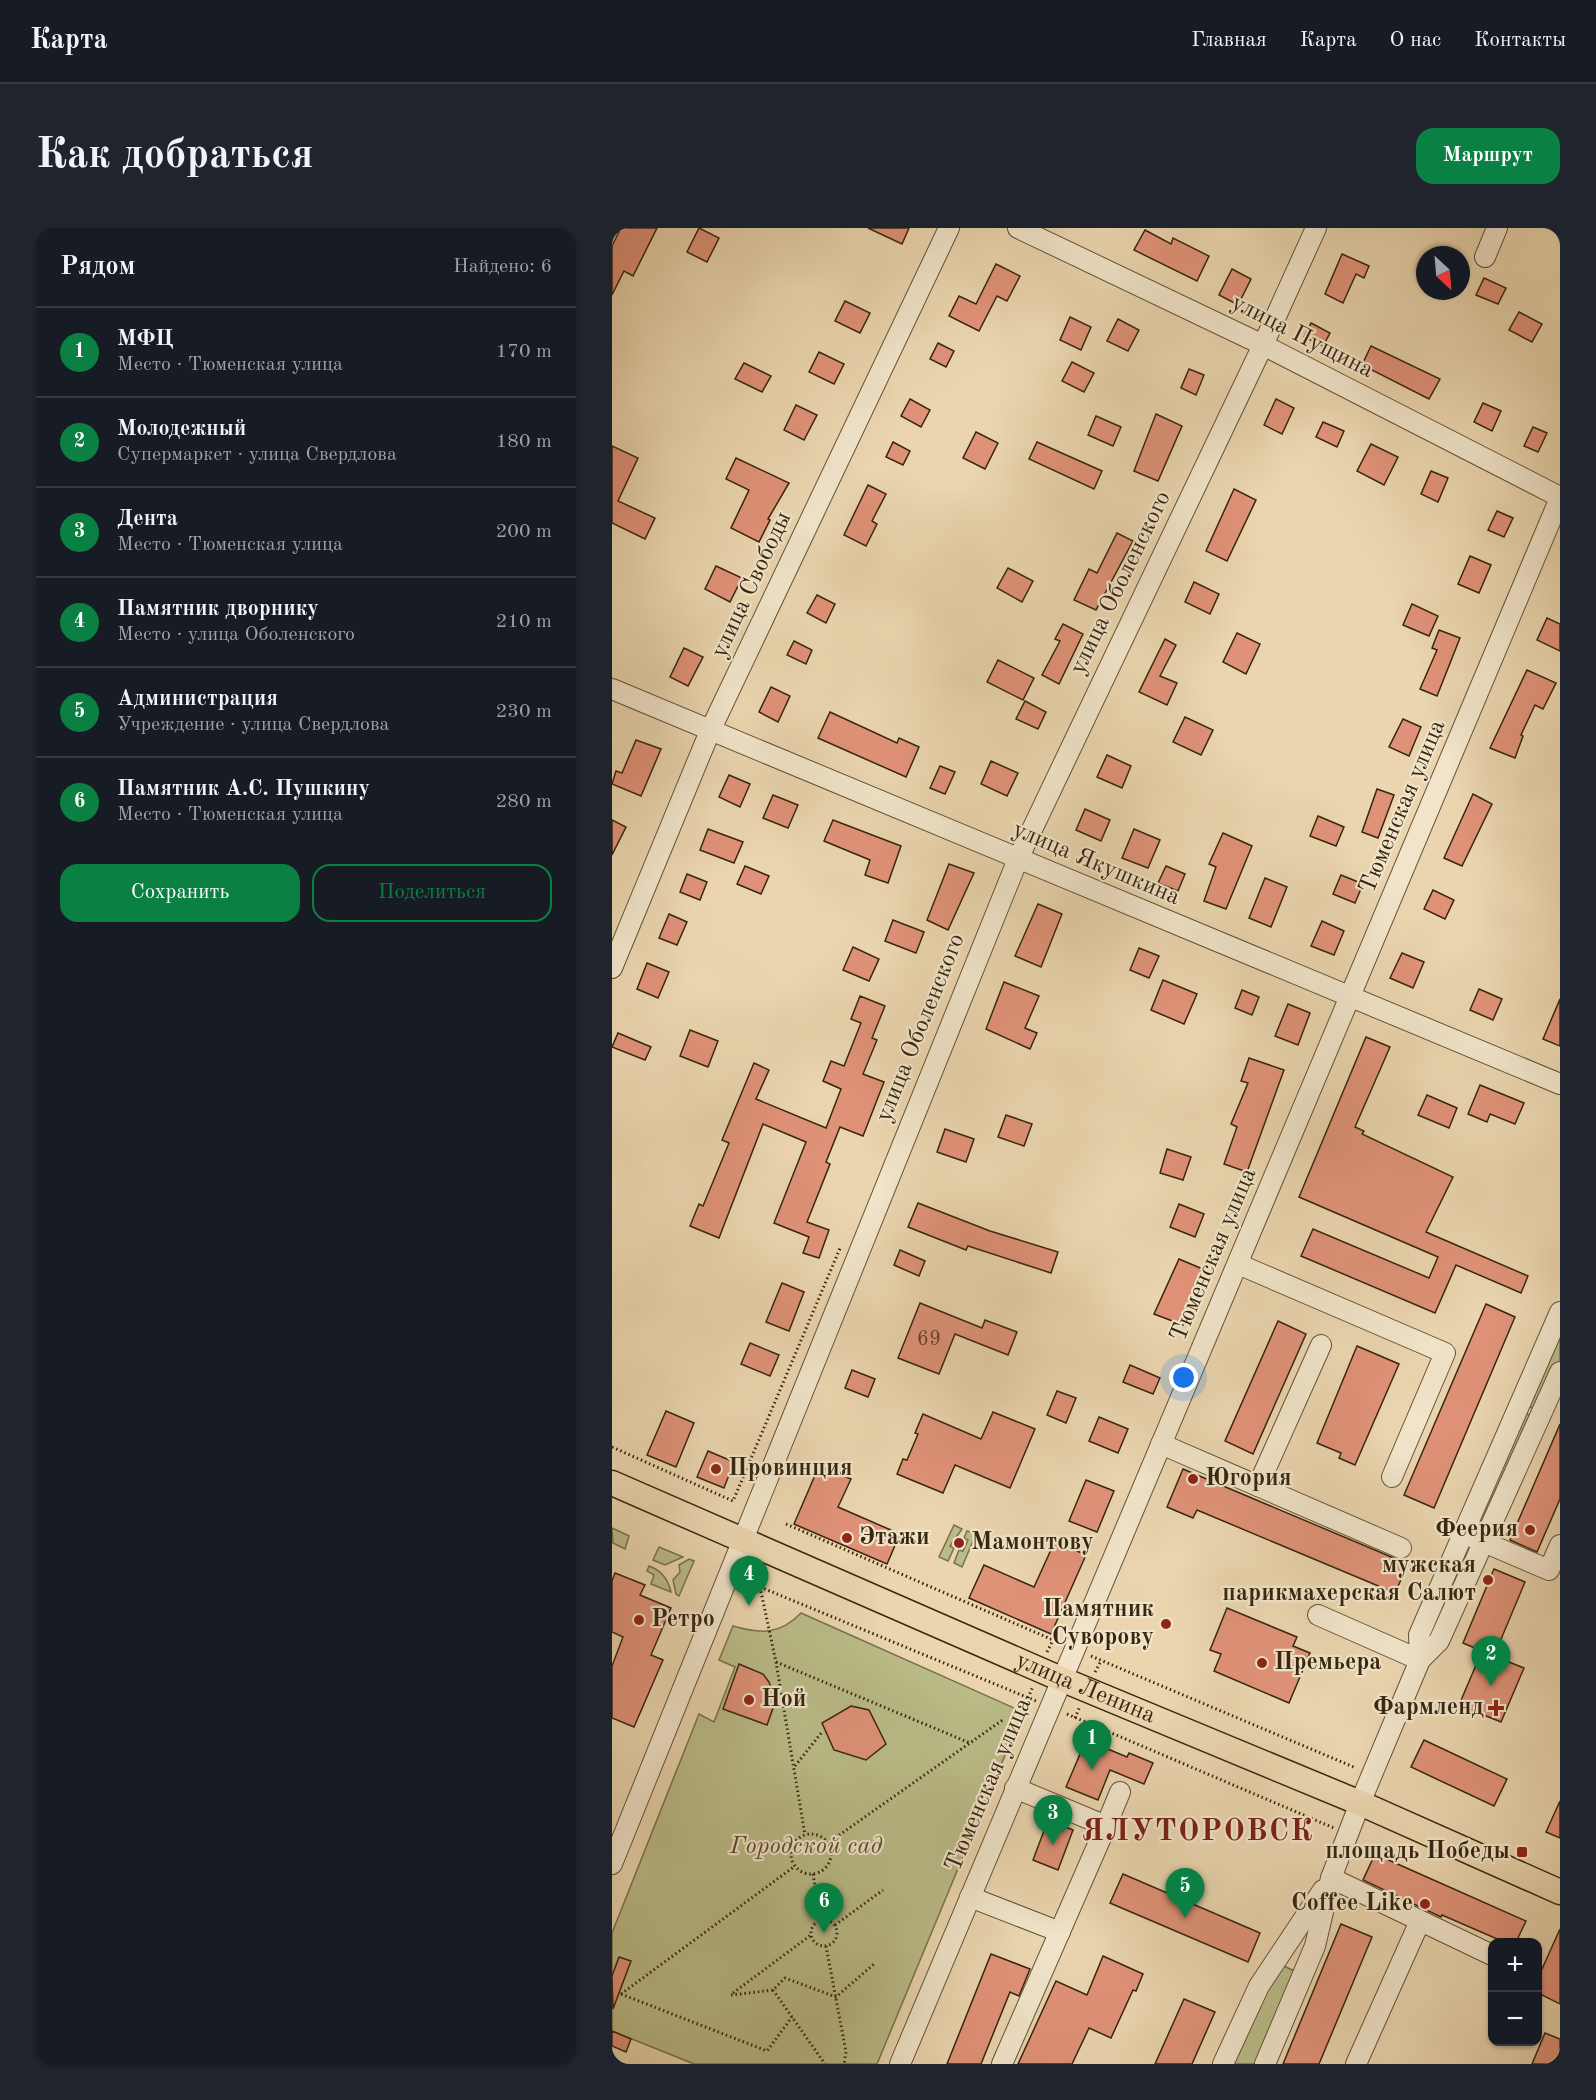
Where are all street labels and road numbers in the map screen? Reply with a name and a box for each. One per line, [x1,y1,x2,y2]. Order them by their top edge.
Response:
street label: улица Пущина [1227,291,1377,383]
street label: улица Оболенского [1066,488,1176,678]
street label: улица Свободы [708,508,796,662]
street label: Тюменская улица [1356,717,1450,897]
street label: улица Якушкина [1009,818,1183,910]
street label: улица Оболенского [872,931,970,1125]
street label: Тюменская улица [1167,1165,1261,1345]
street label: улица Ленина [1012,1649,1159,1729]
street label: Тюменская улица [942,1695,1036,1875]

